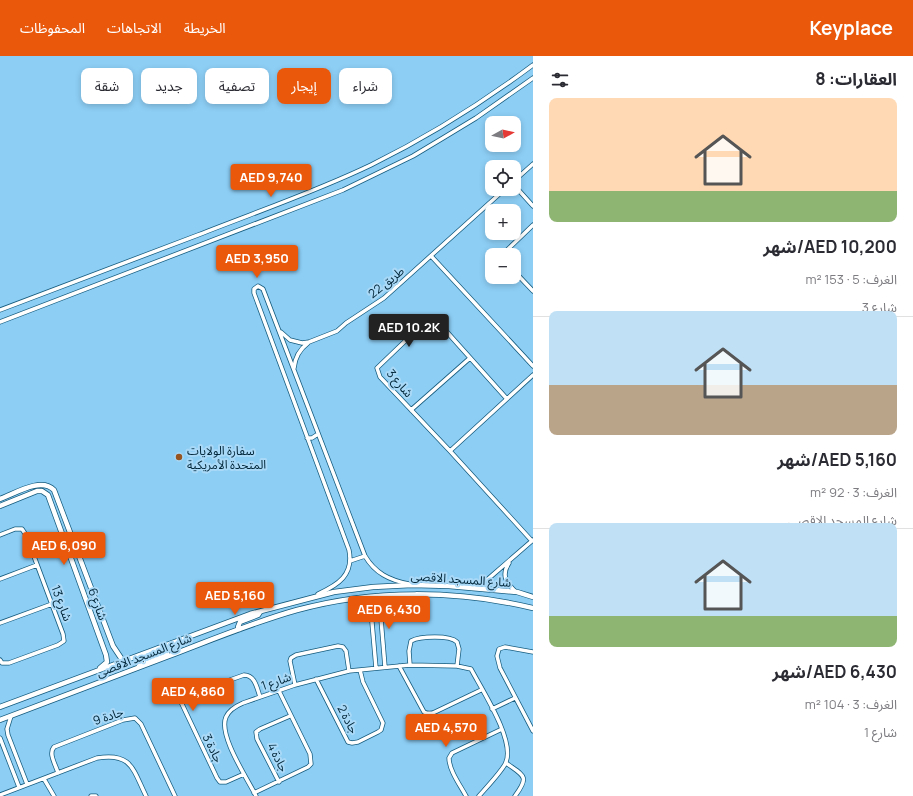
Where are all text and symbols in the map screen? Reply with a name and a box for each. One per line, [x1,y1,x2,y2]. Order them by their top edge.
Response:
text: Keyplace [810,15,893,41]
text: المحفوظات [20,18,85,37]
text: الاتجاهات [107,18,162,37]
text: الخريطة [184,18,226,37]
text: العقارات: 8 [815,67,897,90]
chip: شقة [81,68,133,104]
chip: جديد [141,68,197,104]
chip: تصفية [205,68,269,104]
chip: إيجار [277,68,331,104]
chip: شراء [339,68,392,104]
icon: filters [549,69,571,91]
north arrow [485,116,521,152]
map controls [485,116,521,284]
icon: home [687,124,759,196]
button: locate [485,160,521,196]
pin: AED 9,740 [225,164,317,198]
text: AED 9,740 [240,168,302,186]
button: + [485,204,521,240]
text: AED 10,200/شهر [763,235,897,258]
pin: AED 3,950 [211,245,303,279]
button: − [485,248,521,284]
text: AED 3,950 [225,249,289,267]
street label: طريق 22 [364,262,408,302]
text: الغرف: 5 · 153 m² [805,270,897,288]
text: شارع 3 [862,298,897,316]
pin: AED 10.2K [363,314,455,348]
text: AED 10.2K [378,318,440,336]
icon: home [687,337,759,409]
street label: شارع 3 [382,365,417,401]
place label: سفارة الولايات المتحدة الأمريكية [187,442,266,473]
text: AED 5,160/شهر [777,448,897,471]
marker: سفارة الولايات المتحدة الأمريكية [174,452,184,462]
text: الغرف: 3 · 92 m² [810,483,897,501]
text: شارع المسجد الاقصى [788,511,897,529]
pin: AED 6,090 [18,532,110,566]
text: AED 6,090 [31,536,97,554]
icon: home [687,549,759,621]
street label: شارع المسجد الاقصى [410,567,512,592]
pin: AED 5,160 [189,582,281,616]
street label: شارع 13 [46,583,77,624]
street label: شارع 6 [83,585,112,623]
text: AED 5,160 [205,586,265,604]
pin: AED 6,430 [343,596,435,630]
text: AED 6,430 [357,600,421,618]
street label: شارع المسجد الاقصى [94,629,194,682]
text: AED 6,430/شهر [772,660,897,683]
street label: شارع 1 [259,668,294,695]
pin: AED 4,860 [147,678,239,712]
text: AED 4,860 [161,682,225,700]
text: الغرف: 3 · 104 m² [805,695,897,713]
street label: جادة 2 [333,702,363,736]
street label: جادة 9 [91,703,125,729]
pin: AED 4,570 [400,714,492,748]
text: AED 4,570 [415,718,477,736]
text: شارع 1 [864,723,897,741]
street label: جادة 3 [199,731,227,765]
street label: جادة 4 [263,739,293,775]

